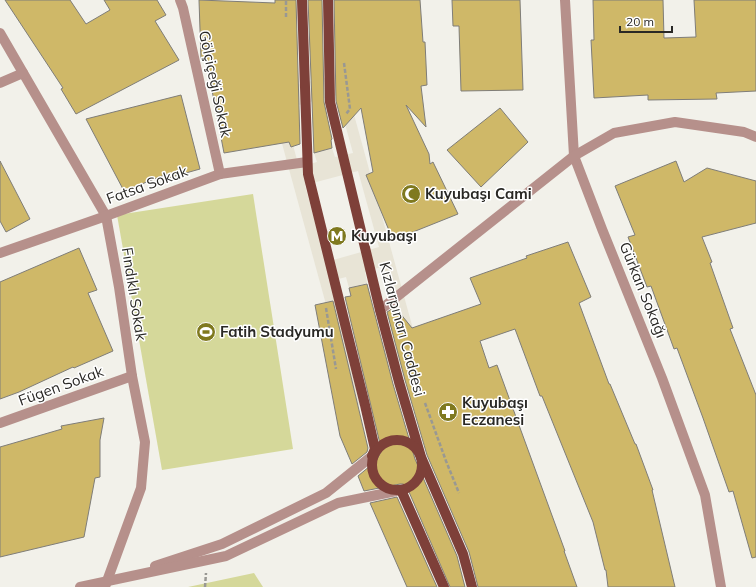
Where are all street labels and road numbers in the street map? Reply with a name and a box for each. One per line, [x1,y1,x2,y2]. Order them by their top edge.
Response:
street label: Gölçiçeği Sokak [195,29,236,139]
street label: Fatsa Sokak [104,161,190,208]
street label: Gürkan Sokağı [616,239,671,340]
street label: Fındıklı Sokak [118,246,151,342]
street label: Kızlarpınarı Caddesi [375,260,430,398]
street label: Fügen Sokak [16,361,106,410]

